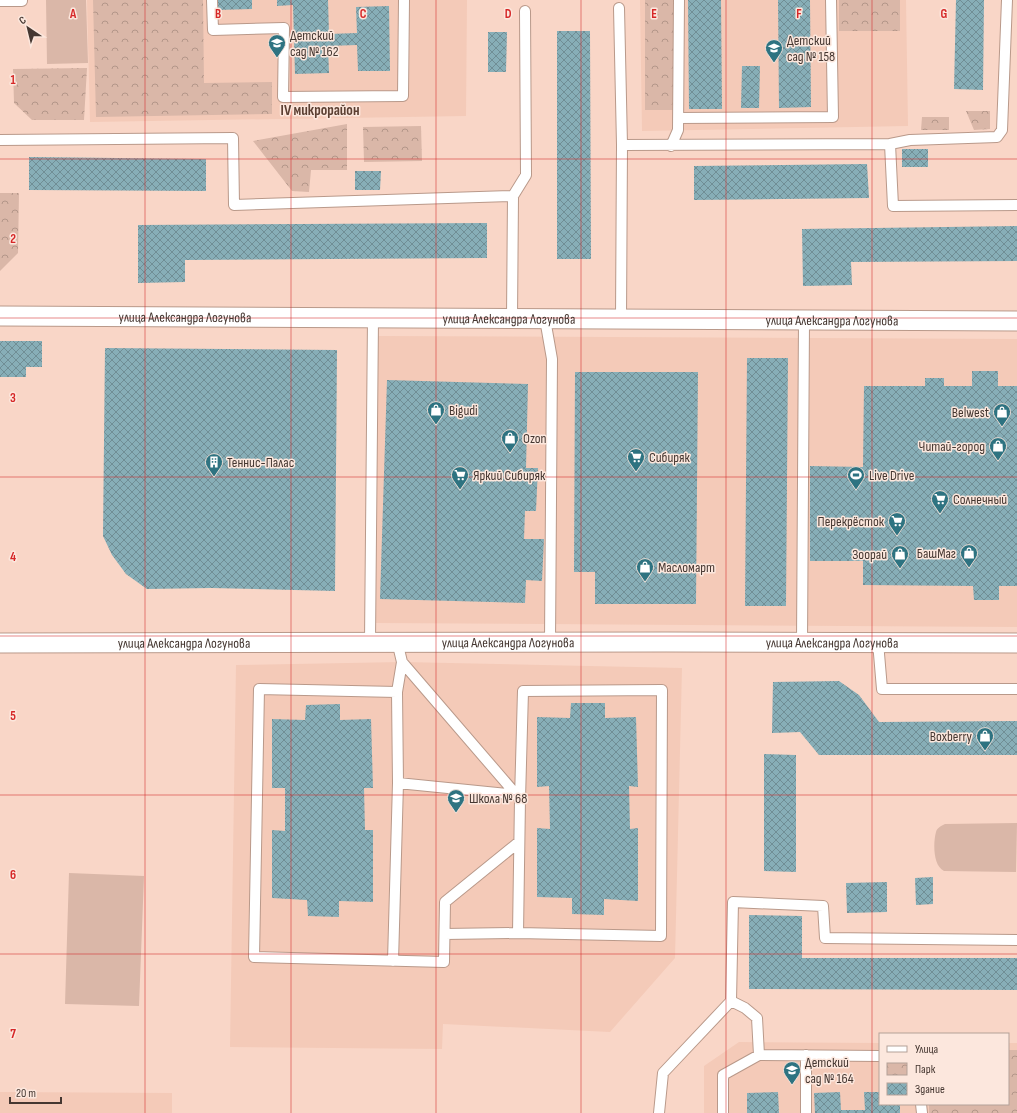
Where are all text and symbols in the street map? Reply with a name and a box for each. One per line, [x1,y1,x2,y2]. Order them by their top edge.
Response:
text: A [69,6,77,22]
text: B [215,6,221,22]
text: C [360,6,367,22]
text: D [505,6,512,22]
text: E [651,6,657,22]
text: F [796,6,802,22]
text: G [941,6,948,22]
north arrow [8,8,48,48]
text: С [17,13,29,27]
place label: Детский сад № 162 [290,27,339,60]
place label: Детский сад № 158 [787,32,835,65]
school or university icon: Детский сад № 162 [267,33,287,58]
school or university icon: Детский сад № 158 [764,38,784,63]
text: 1 [10,72,16,88]
district label: IV микрорайон [281,101,359,120]
text: 2 [10,231,16,247]
street label: улица Александра Логунова [119,309,251,326]
street label: улица Александра Логунова [443,310,575,328]
street label: улица Александра Логунова [766,312,898,329]
text: 3 [10,390,16,406]
shop icon: Bigudi [426,400,446,425]
place label: Bigudi [449,402,478,419]
shop icon: Belwest [992,402,1012,427]
place label: Belwest [952,404,989,421]
shop icon: Ozon [500,428,520,453]
place label: Ozon [523,430,547,447]
shop icon: Читай-город [988,436,1008,461]
place label: Читай-город [919,438,985,455]
supermarket icon: Сибиряк [626,447,646,472]
place label: Сибиряк [649,449,691,466]
building icon: Теннис-Палас [204,452,224,477]
place label: Теннис-Палас [227,454,294,471]
supermarket icon: Яркий Сибиряк [450,465,470,490]
sports icon: Live Drive [846,465,866,490]
place label: Яркий Сибиряк [473,467,546,484]
place label: Live Drive [869,467,914,484]
supermarket icon: Солнечный [930,489,950,514]
place label: Солнечный [953,491,1007,508]
supermarket icon: Перекрёсток [887,511,907,536]
place label: Перекрёсток [818,513,885,530]
shop icon: БашМаг [959,543,979,568]
shop icon: Зоорай [890,544,910,569]
place label: БашМаг [917,545,956,562]
place label: Зоорай [852,546,887,563]
text: 4 [10,549,16,565]
shop icon: Масломарт [635,557,655,582]
place label: Масломарт [658,559,715,576]
street label: улица Александра Логунова [442,634,574,651]
street label: улица Александра Логунова [766,634,898,652]
street label: улица Александра Логунова [118,635,250,652]
text: 5 [10,708,16,724]
shop icon: Boxberry [975,726,995,751]
place label: Boxberry [930,728,973,745]
school or university icon: Школа № 68 [446,788,466,813]
place label: Школа № 68 [469,790,527,807]
text: 6 [10,867,16,883]
text: 7 [10,1026,16,1042]
legend [879,1033,1009,1105]
text: Улица [915,1042,939,1057]
place label: Детский сад № 164 [805,1054,854,1087]
school or university icon: Детский сад № 164 [782,1060,802,1085]
text: Парк [915,1062,936,1077]
scale bar [10,1079,61,1105]
text: Здание [915,1082,945,1097]
text: 20 m [16,1086,36,1101]

